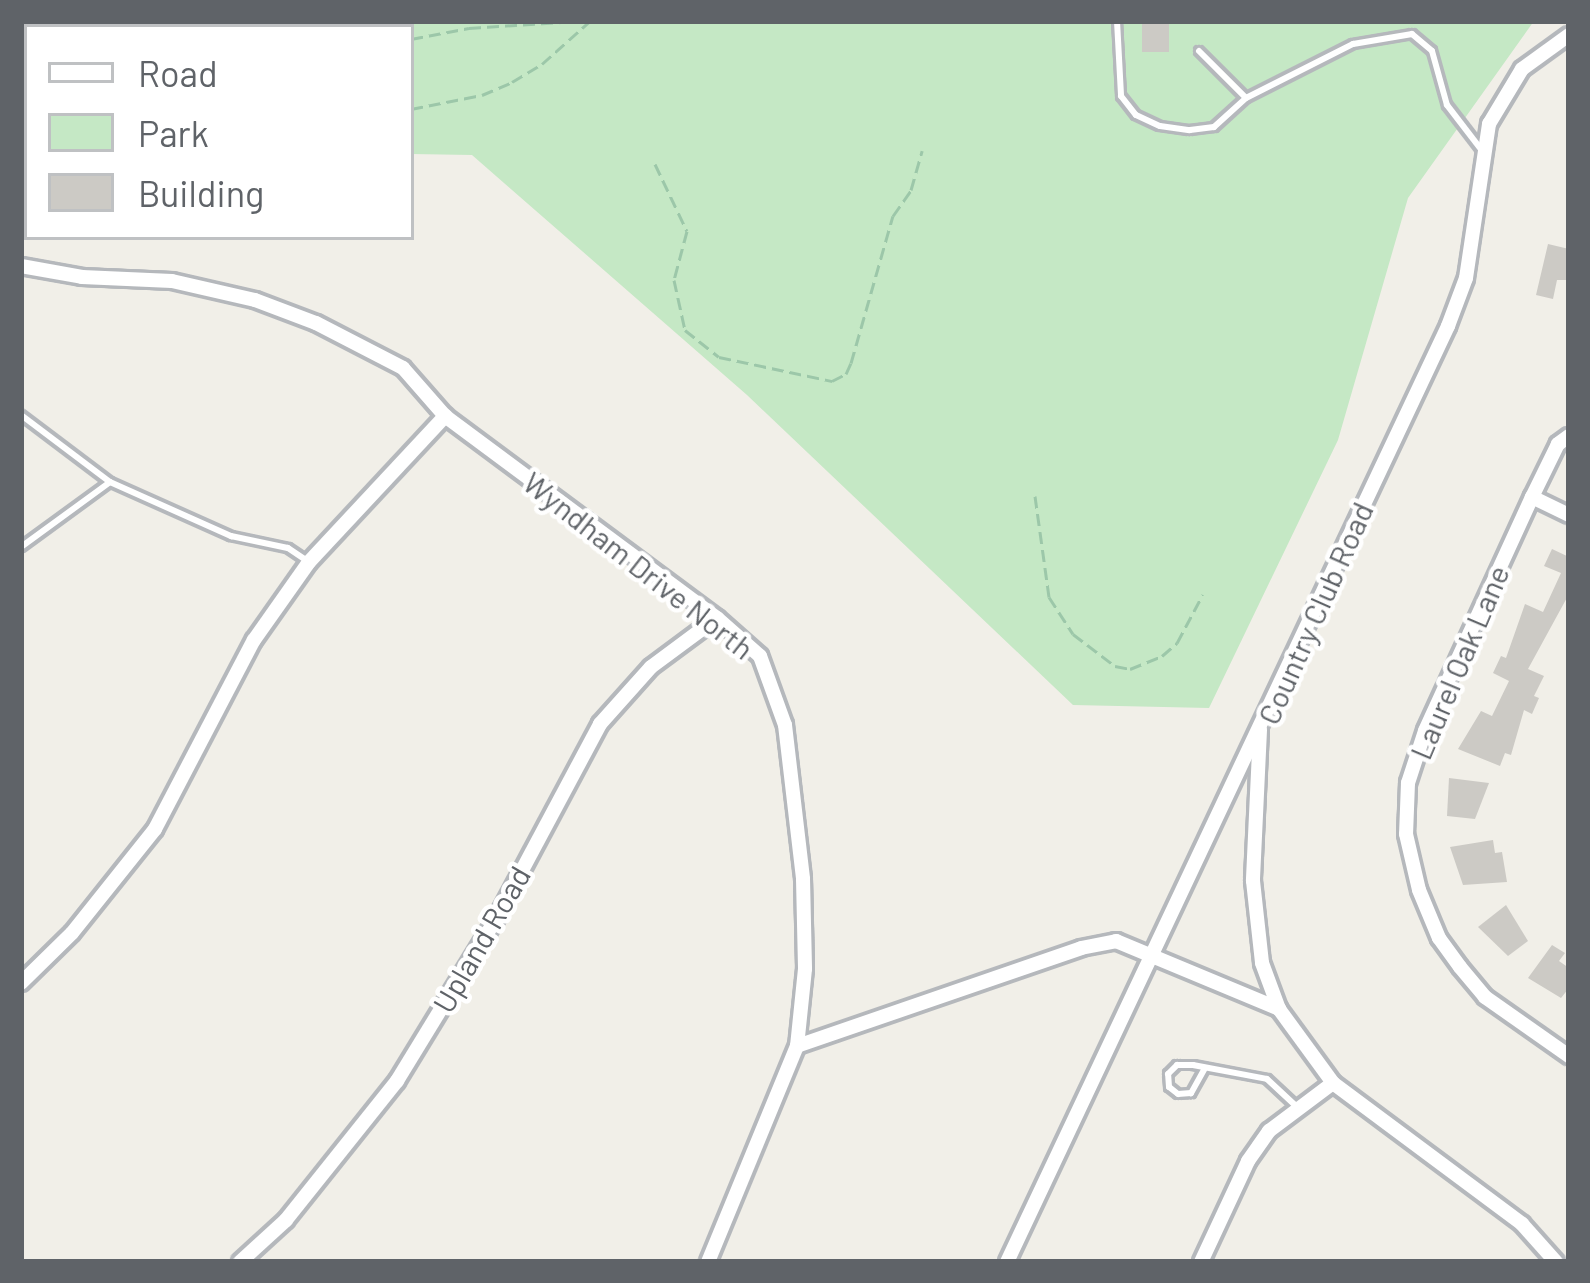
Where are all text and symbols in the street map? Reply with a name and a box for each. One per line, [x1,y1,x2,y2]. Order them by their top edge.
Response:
legend [24,24,414,240]
text: Road [138,51,218,94]
text: Park [138,111,209,154]
text: Building [138,171,264,214]
street label: Wyndham Drive North [517,464,761,666]
street label: Country Club Road [1250,496,1380,730]
street label: Laurel Oak Lane [1402,560,1516,764]
street label: Upland Road [425,859,537,1019]

